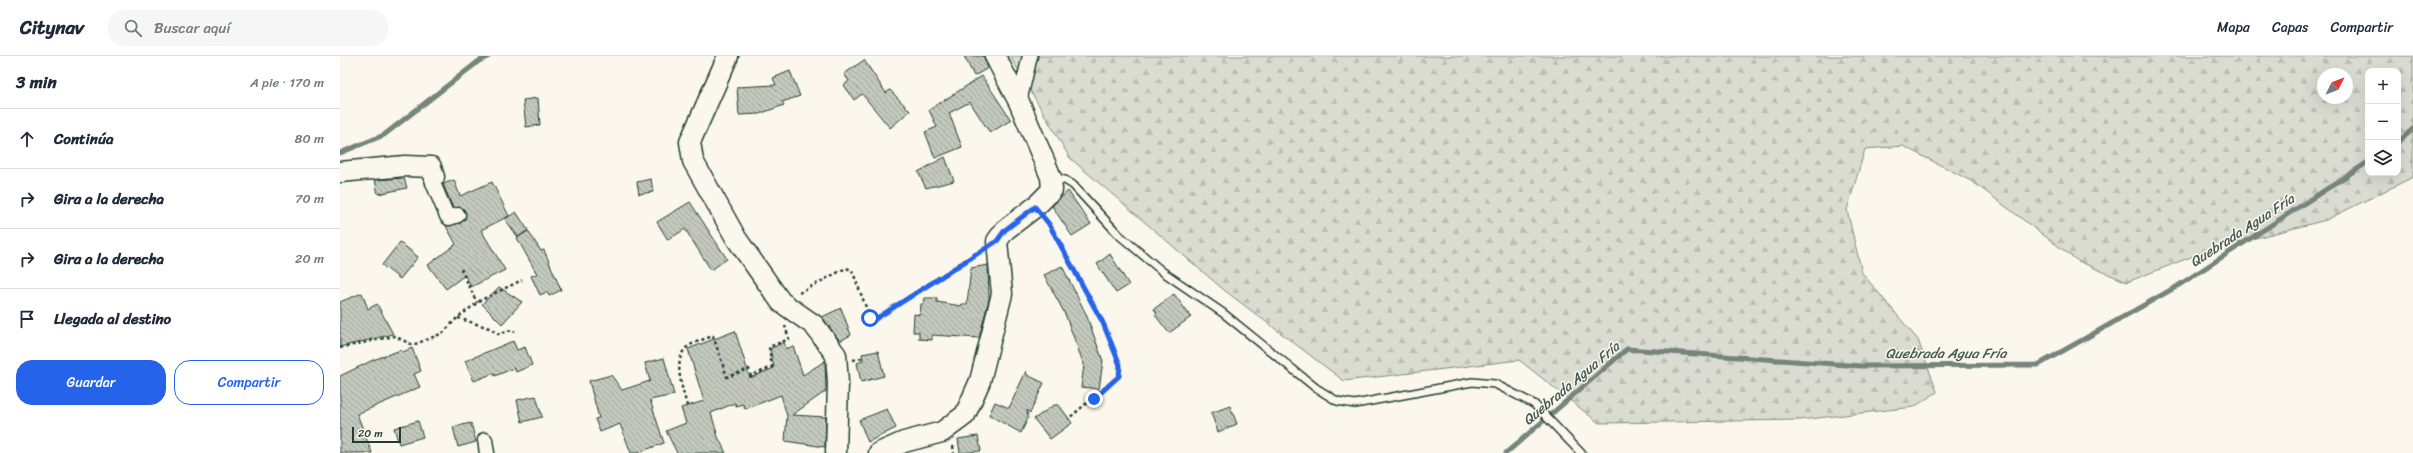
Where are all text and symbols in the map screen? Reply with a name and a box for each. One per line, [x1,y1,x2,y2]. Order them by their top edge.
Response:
search box [108,10,388,46]
text: Citynav [20,11,84,44]
text: Buscar aquí [154,15,230,41]
text: Mapa [2217,15,2250,40]
text: Capas [2272,15,2309,40]
text: Compartir [2331,15,2393,40]
icon: search [122,17,144,39]
text: 3 min [16,67,57,97]
north arrow [2317,68,2353,104]
map controls [2365,68,2401,176]
button: + [2365,68,2401,104]
text: A pie · 170 m [250,71,324,94]
button: − [2365,104,2401,140]
text: Continúa [54,126,113,152]
text: 80 m [295,127,324,150]
icon: ahead [16,128,38,150]
button: layers [2365,140,2401,176]
text: Gira a la derecha [54,186,164,212]
water label: Quebrada Agua Fría [2185,186,2301,274]
text: 70 m [295,187,324,210]
icon: right [16,188,38,210]
text: Gira a la derecha [54,246,164,272]
text: 20 m [295,247,324,270]
icon: right [16,248,38,270]
text: Llegada al destino [54,306,171,332]
icon: arrive [16,308,38,330]
route start [861,309,879,327]
water label: Quebrada Agua Fría [1517,334,1626,432]
water label: Quebrada Agua Fría [1886,341,2007,366]
button: Guardar [16,360,166,405]
button: Compartir [174,360,324,405]
route end [1085,390,1103,408]
text: 20 m [358,424,383,443]
scale bar [352,425,401,444]

